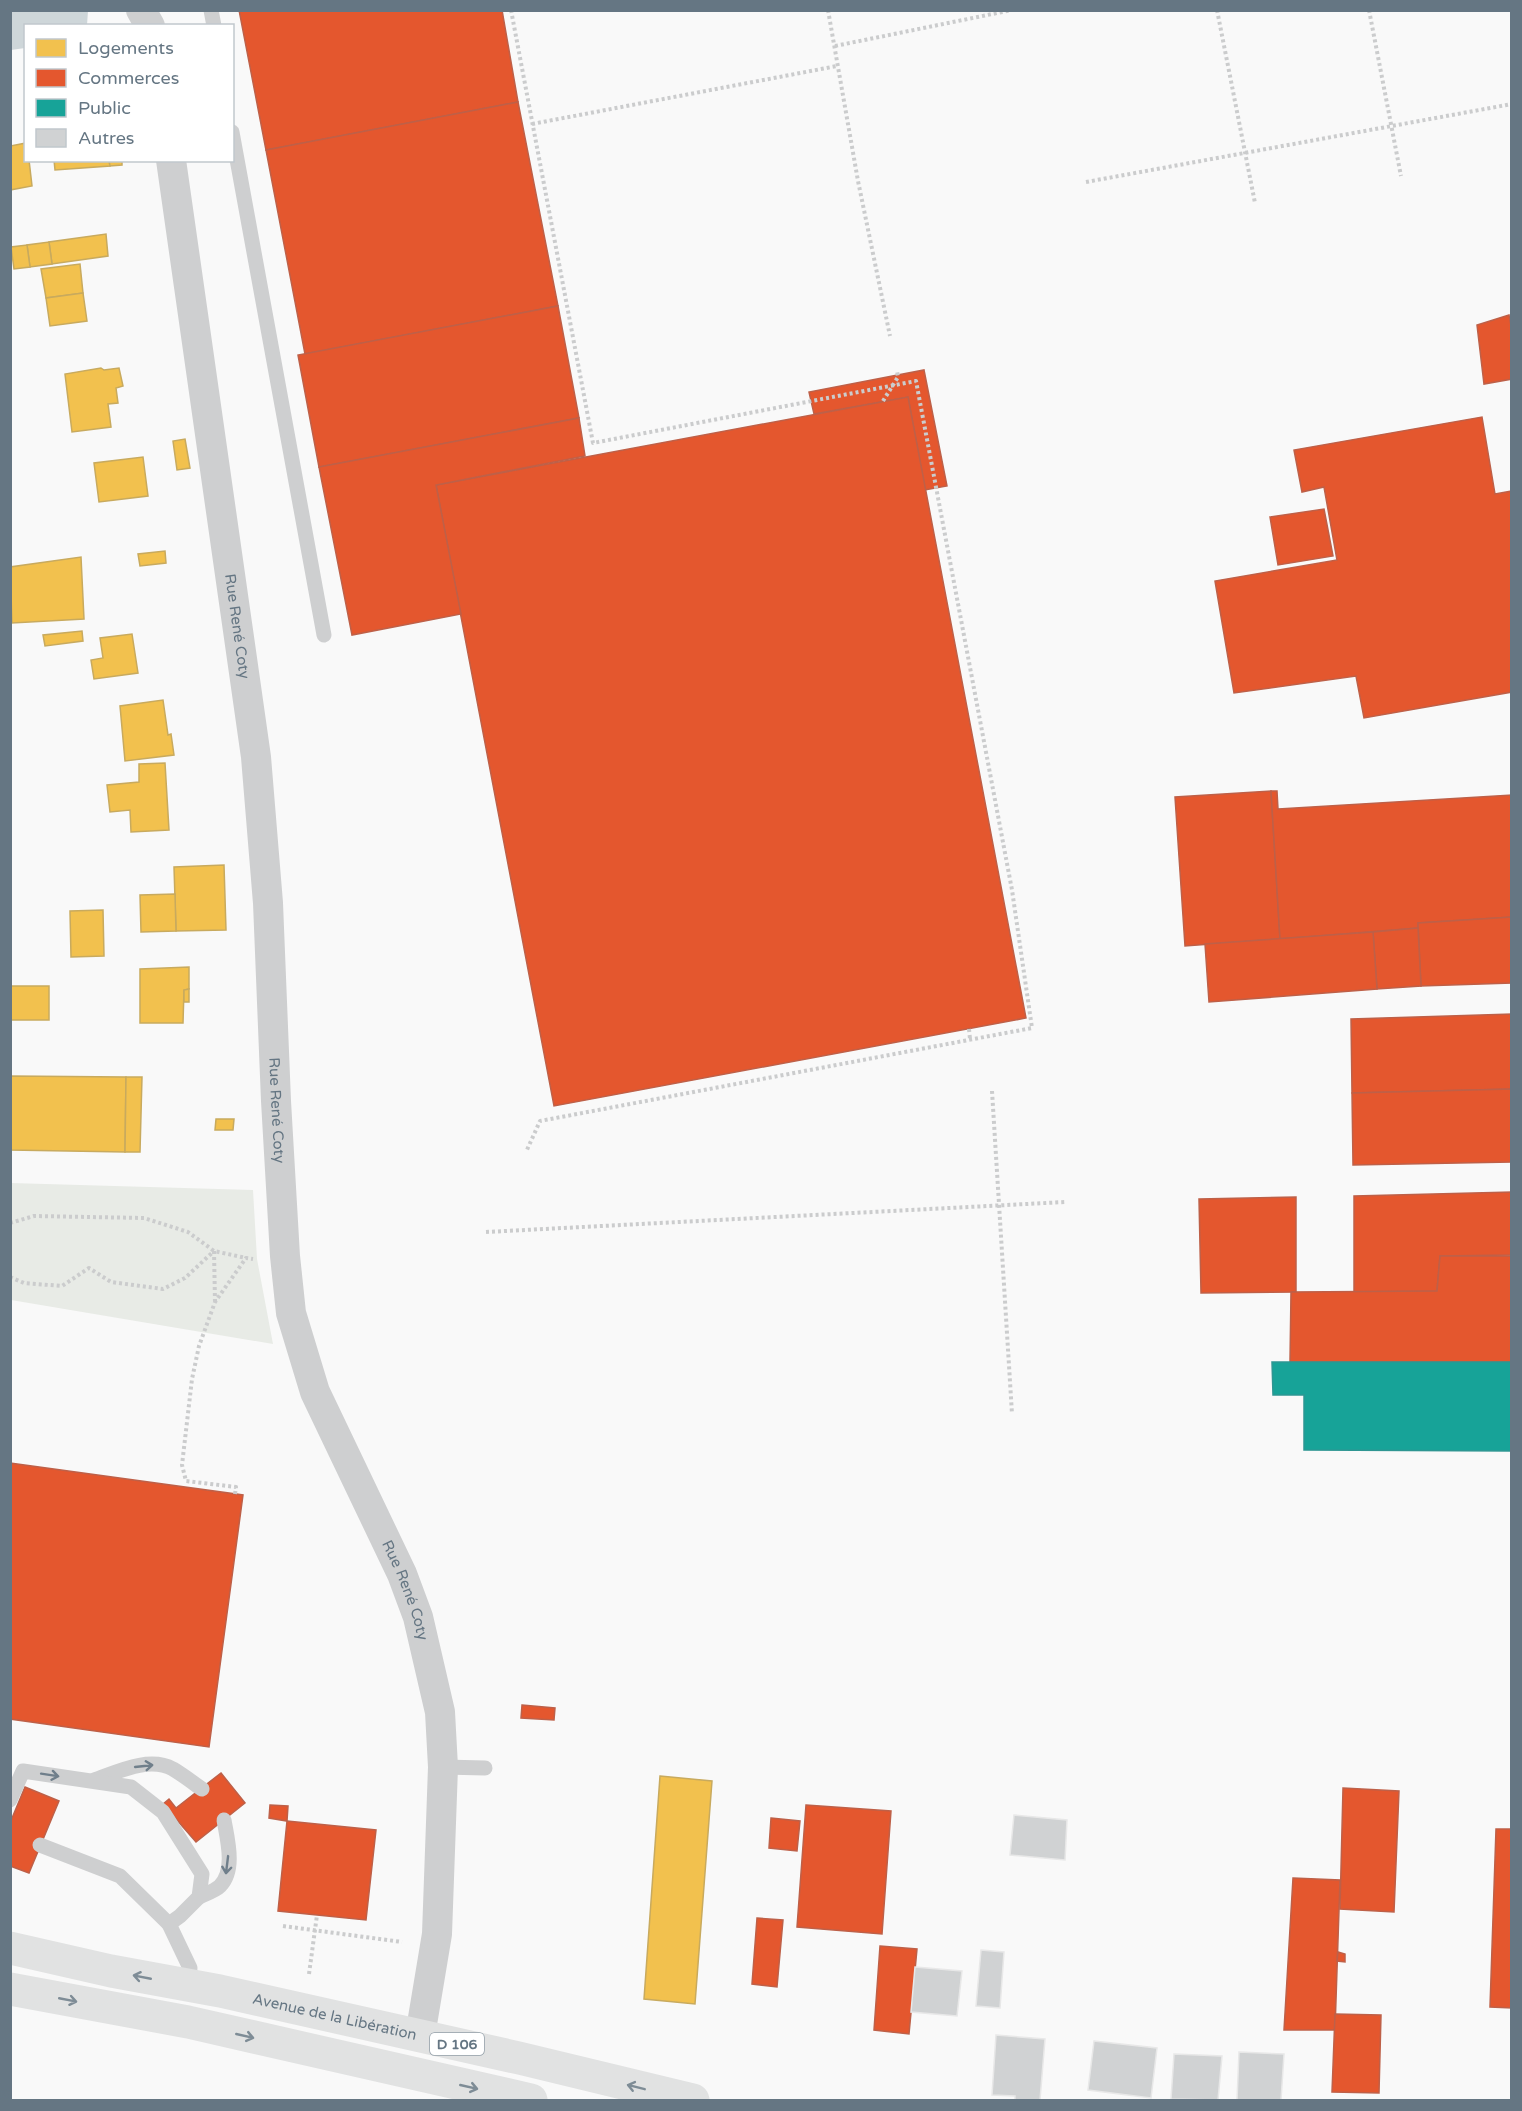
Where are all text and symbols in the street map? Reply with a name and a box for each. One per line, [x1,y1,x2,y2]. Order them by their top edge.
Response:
legend [24,24,234,162]
text: Logements [78,37,174,59]
text: Commerces [78,67,179,89]
text: Public [78,97,131,119]
text: Autres [78,127,134,149]
street label: Rue René Coty [221,573,254,680]
street label: Rue René Coty [265,1057,289,1164]
street label: Rue René Coty [378,1537,432,1642]
one-way arrow [134,1760,153,1771]
one-way arrow [40,1770,59,1781]
one-way arrow [222,1855,233,1875]
one-way arrow [132,1971,152,1982]
street label: Avenue de la Libération [251,1990,419,2044]
one-way arrow [58,1995,77,2006]
one-way arrow [235,2030,254,2042]
road number: D 106 [430,2033,484,2055]
one-way arrow [627,2080,646,2092]
one-way arrow [459,2081,478,2093]

